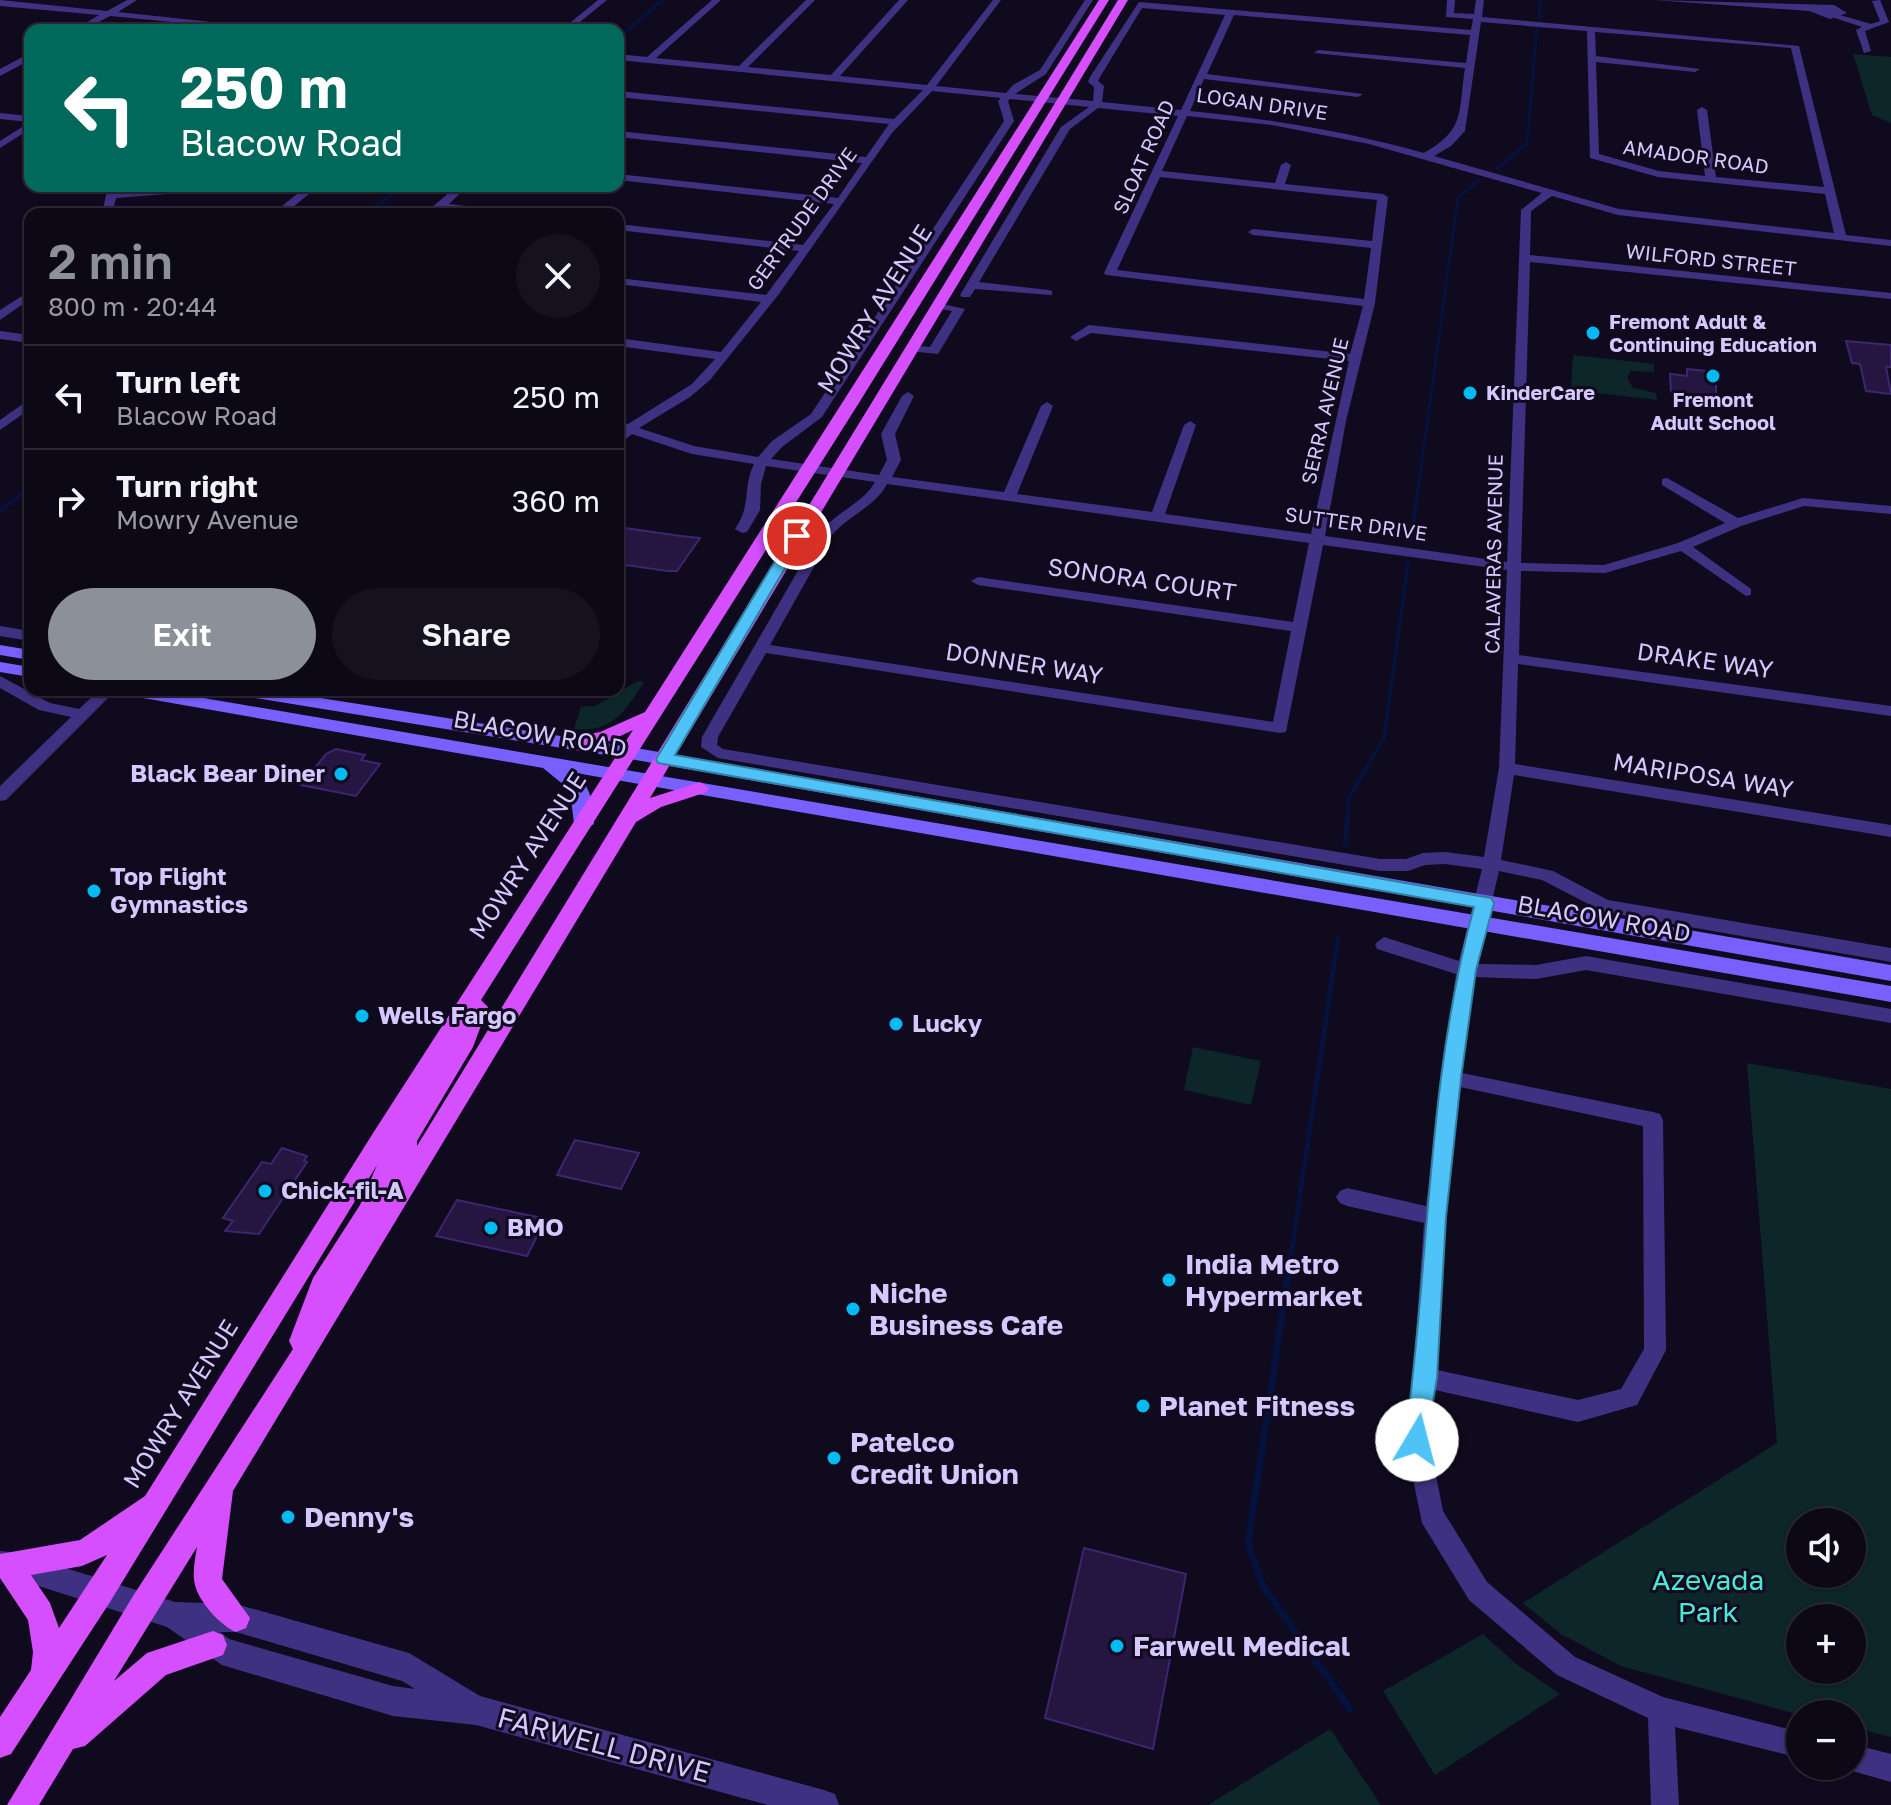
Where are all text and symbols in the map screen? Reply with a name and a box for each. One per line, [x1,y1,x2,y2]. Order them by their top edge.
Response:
text: 250 m [180,53,348,120]
icon: left [48,56,152,160]
street label: LOGAN DRIVE [1195,82,1329,124]
street label: SLOAT ROAD [1107,96,1179,217]
text: Blacow Road [180,121,403,164]
street label: AMADOR ROAD [1622,134,1771,178]
street label: GERTRUDE DRIVE [741,142,861,295]
street label: MOWRY AVENUE [810,219,937,398]
text: 2 min [48,232,173,290]
button: close [516,234,600,318]
street label: WILFORD STREET [1624,238,1798,280]
text: 800 m · 20:44 [48,291,217,322]
place label: Fremont Adult & Continuing Education [1609,309,1817,356]
marker: Fremont Adult & Continuing Education [1584,324,1602,342]
street label: SERRA AVENUE [1295,335,1353,486]
text: Turn left [116,364,241,400]
marker: Fremont Adult School [1704,367,1722,385]
icon: left [48,375,92,419]
text: 250 m [513,379,600,415]
place label: KinderCare [1486,380,1595,404]
marker: KinderCare [1461,384,1479,402]
place label: Fremont Adult School [1650,387,1776,434]
text: Blacow Road [116,400,277,431]
street label: CALAVERAS AVENUE [1479,454,1507,654]
text: Turn right [116,468,258,504]
icon: right [48,479,92,523]
text: 360 m [512,483,600,519]
street label: SUTTER DRIVE [1284,501,1429,545]
pin [763,502,831,570]
text: Mowry Avenue [116,504,299,535]
icon: arrive [775,514,819,558]
street label: SONORA COURT [1046,551,1238,606]
button: Exit [48,588,316,680]
button: Share [332,588,600,680]
street label: DONNER WAY [944,636,1105,689]
street label: DRAKE WAY [1635,636,1776,683]
street label: BLACOW ROAD [451,703,629,762]
street label: MARIPOSA WAY [1611,746,1796,803]
place label: Black Bear Diner [130,758,325,787]
marker: Black Bear Diner [332,765,350,783]
street label: MOWRY AVENUE [462,766,592,944]
place label: Top Flight Gymnastics [110,861,248,918]
marker: Top Flight Gymnastics [85,882,103,900]
street label: BLACOW ROAD [1515,888,1693,947]
place label: Wells Fargo [378,1000,516,1029]
marker: Wells Fargo [353,1007,371,1025]
place label: Lucky [912,1008,983,1037]
marker: Lucky [887,1015,905,1033]
place label: Chick-fil-A [281,1175,404,1204]
marker: Chick-fil-A [256,1182,274,1200]
place label: BMO [507,1212,564,1241]
marker: BMO [482,1219,500,1237]
place label: India Metro Hypermarket [1185,1247,1363,1312]
marker: India Metro Hypermarket [1160,1271,1178,1289]
place label: Niche Business Cafe [869,1276,1063,1341]
marker: Niche Business Cafe [844,1300,862,1318]
street label: MOWRY AVENUE [116,1314,243,1493]
place label: Planet Fitness [1159,1389,1355,1422]
marker: Planet Fitness [1134,1397,1152,1415]
position arrow [1375,1398,1459,1482]
place label: Patelco Credit Union [850,1425,1019,1490]
marker: Patelco Credit Union [825,1449,843,1467]
place label: Denny's [304,1500,414,1533]
marker: Denny's [279,1508,297,1526]
map controls [1786,1508,1866,1780]
button: sound [1786,1508,1866,1588]
park label: Azevada Park [1652,1563,1764,1628]
button: + [1786,1604,1866,1684]
place label: Farwell Medical [1133,1629,1350,1662]
marker: Farwell Medical [1108,1637,1126,1655]
street label: FARWELL DRIVE [494,1700,714,1789]
button: − [1786,1700,1866,1780]

